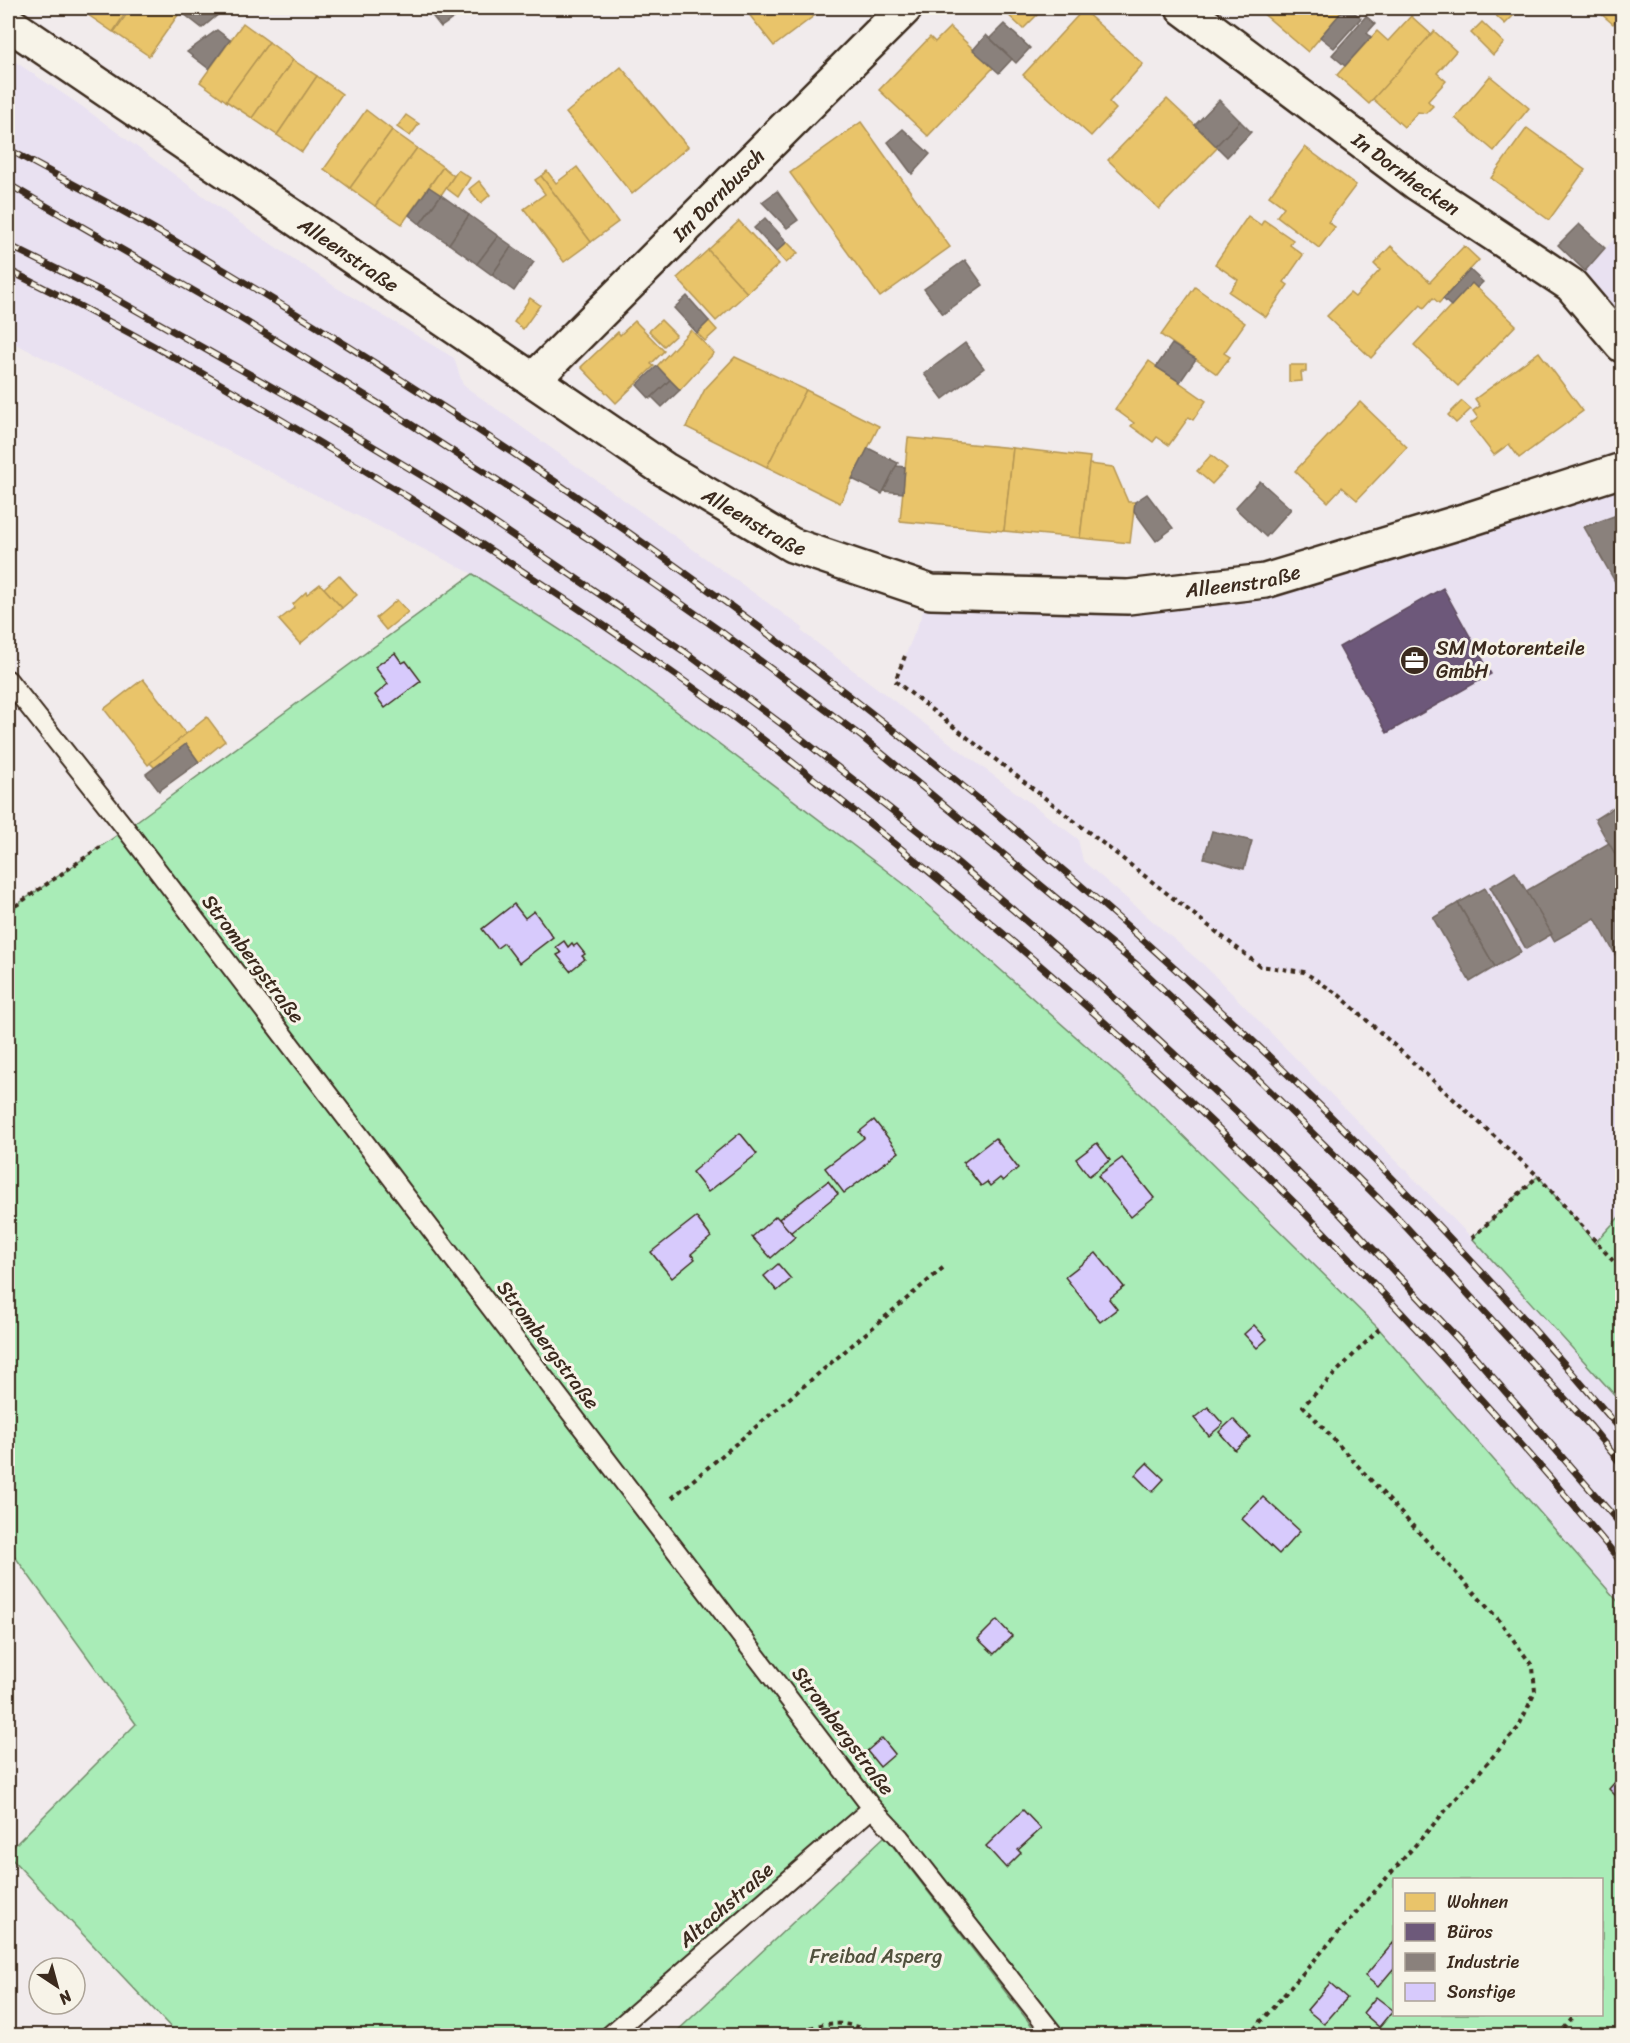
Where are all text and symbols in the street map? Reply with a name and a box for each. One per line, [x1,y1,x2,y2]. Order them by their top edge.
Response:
street label: In Dornhecken [1343,122,1468,225]
street label: Im Dornbusch [662,140,773,251]
street label: Alleenstraße [290,207,407,302]
street label: Alleenstraße [694,477,811,566]
street label: Alleenstraße [1183,554,1305,608]
place label: SM Motorenteile GmbH [1436,631,1585,689]
office icon: SM Motorenteile GmbH [1399,644,1431,676]
street label: Strombergstraße [192,887,314,1031]
street label: Strombergstraße [487,1273,609,1417]
street label: Strombergstraße [782,1659,904,1803]
street label: Altachstraße [670,1853,782,1957]
legend [1393,1878,1603,2016]
text: Wohnen [1447,1886,1508,1918]
text: Büros [1447,1916,1494,1948]
park label: Freibad Asperg [810,1939,942,1974]
text: Industrie [1446,1946,1520,1978]
north arrow [27,1956,87,2016]
text: Sonstige [1447,1976,1516,2008]
text: N [52,1982,79,2013]

